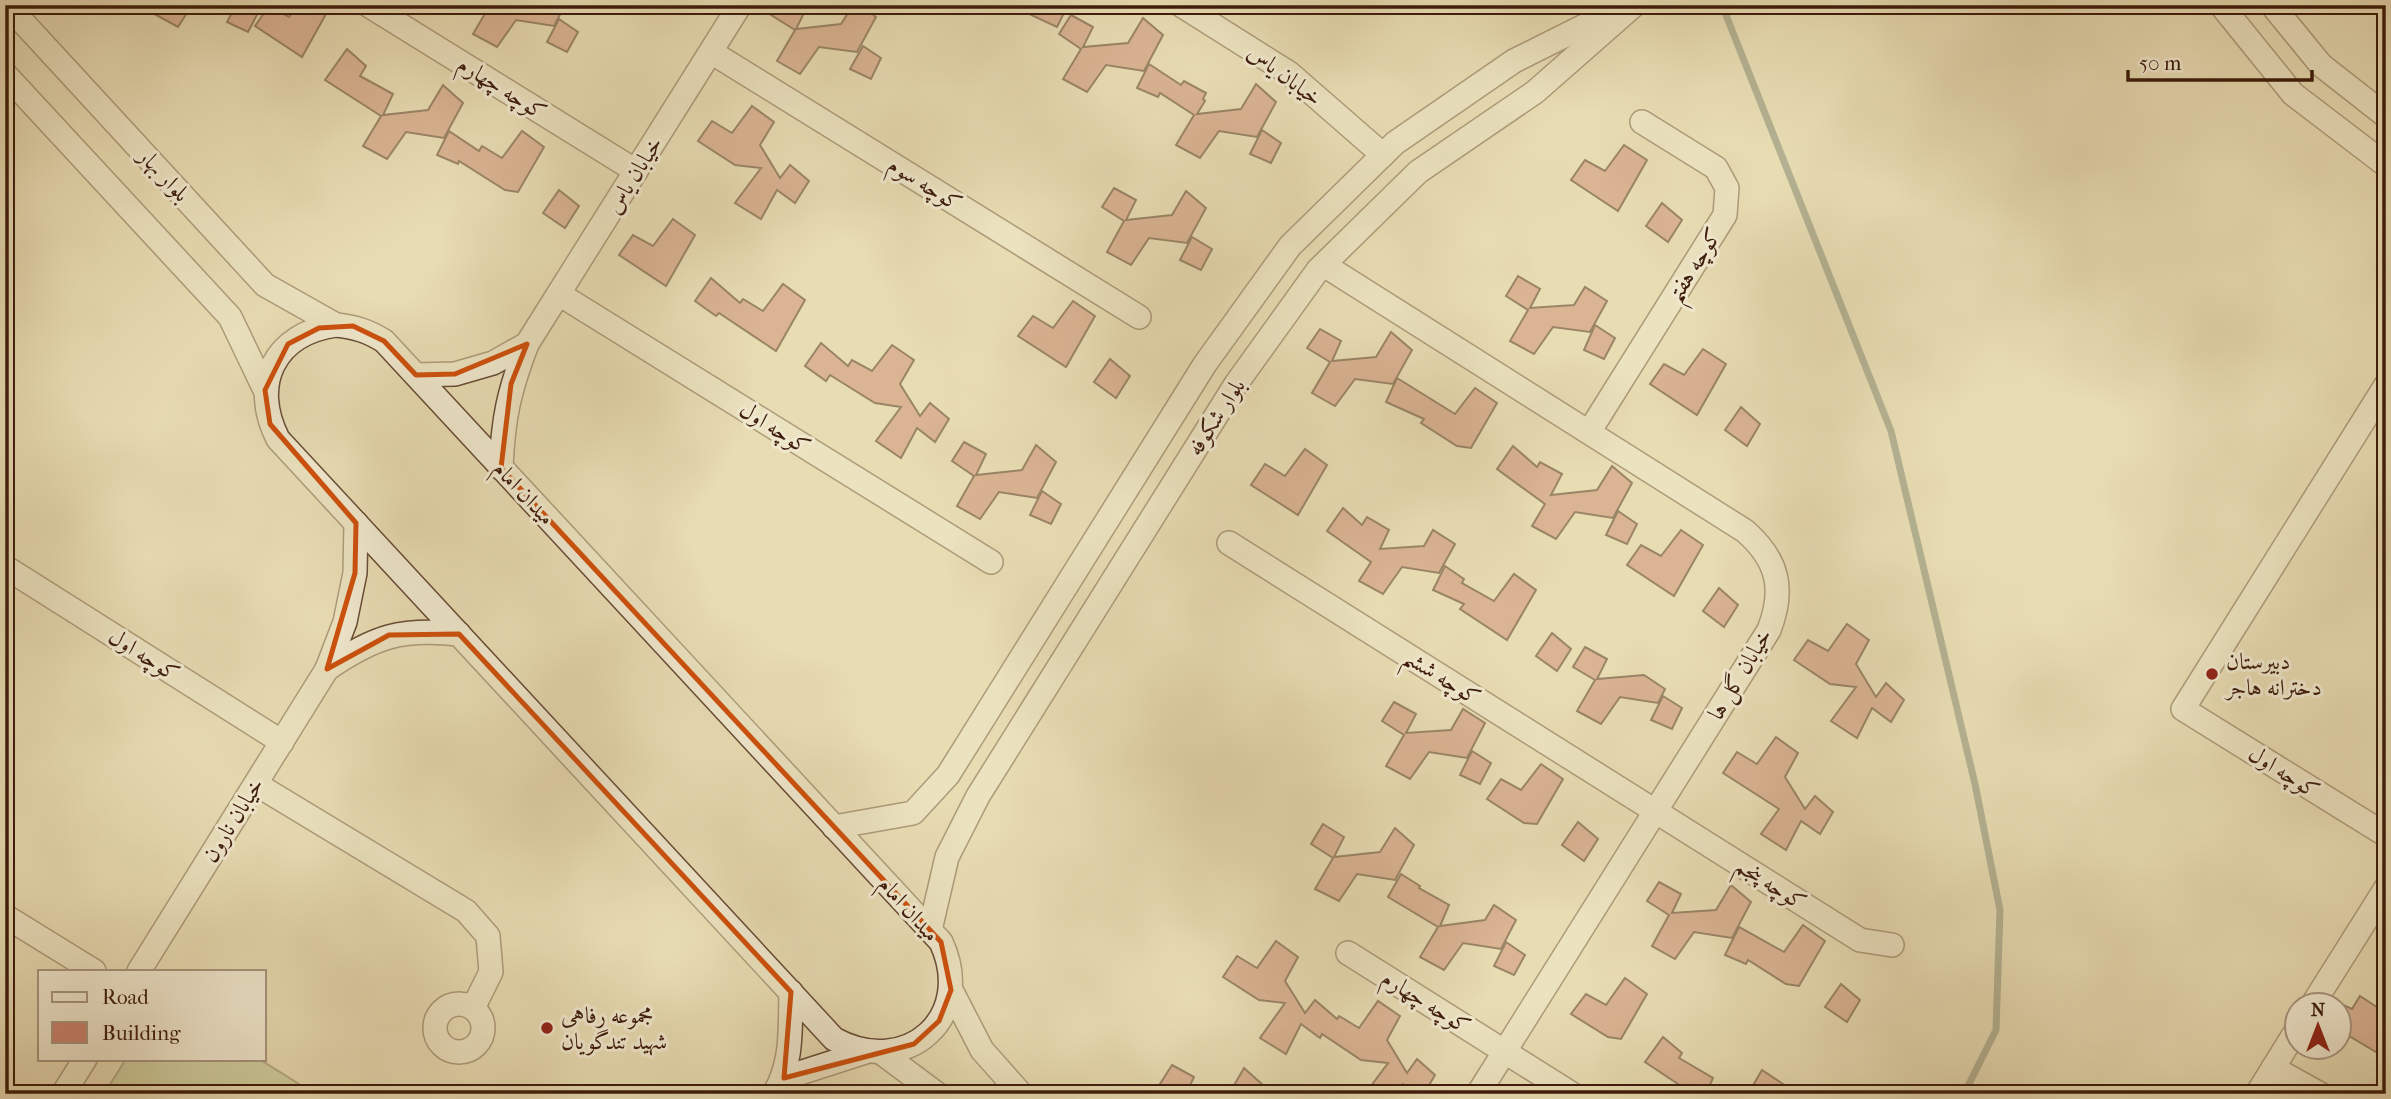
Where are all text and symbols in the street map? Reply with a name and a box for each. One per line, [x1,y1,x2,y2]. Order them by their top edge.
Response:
street label: خیابان یاس [1242,38,1328,112]
scale bar [2128,38,2312,82]
street label: کوچه چهارم [449,50,551,131]
text: 50 m [2139,51,2182,75]
street label: خیابان یاس [600,131,669,219]
street label: بلوار بهار [130,141,195,208]
street label: کوچه سوم [880,151,967,222]
street label: کوچه هفتم [1661,223,1735,312]
street label: بلوار شکوفه [1181,373,1252,461]
street label: کوچه اول [733,396,816,462]
street label: میدان امام [483,455,560,535]
street label: کوچه اول [102,623,185,689]
street label: خیابان گل ها [1701,623,1779,726]
street label: کوچه ششم [1394,643,1485,719]
place label: دبیرستان دخترانه هاجر [2224,648,2322,701]
marker: دبیرستان دخترانه هاجر [2204,666,2220,682]
street label: کوچه اول [2242,740,2325,806]
street label: خیابان نارون [196,773,270,867]
street label: کوچه پنجم [1726,852,1811,923]
street label: میدان امام [868,871,945,951]
street label: کوچه چهارم [1373,964,1475,1045]
legend [38,970,266,1060]
text: Road [102,985,149,1009]
north arrow [2282,990,2352,1060]
text: N [2311,999,2326,1021]
place label: مجموعه رفاهی شهید تندگویان [561,1002,667,1056]
marker: مجموعه رفاهی شهید تندگویان [539,1020,555,1036]
text: Building [102,1021,181,1045]

